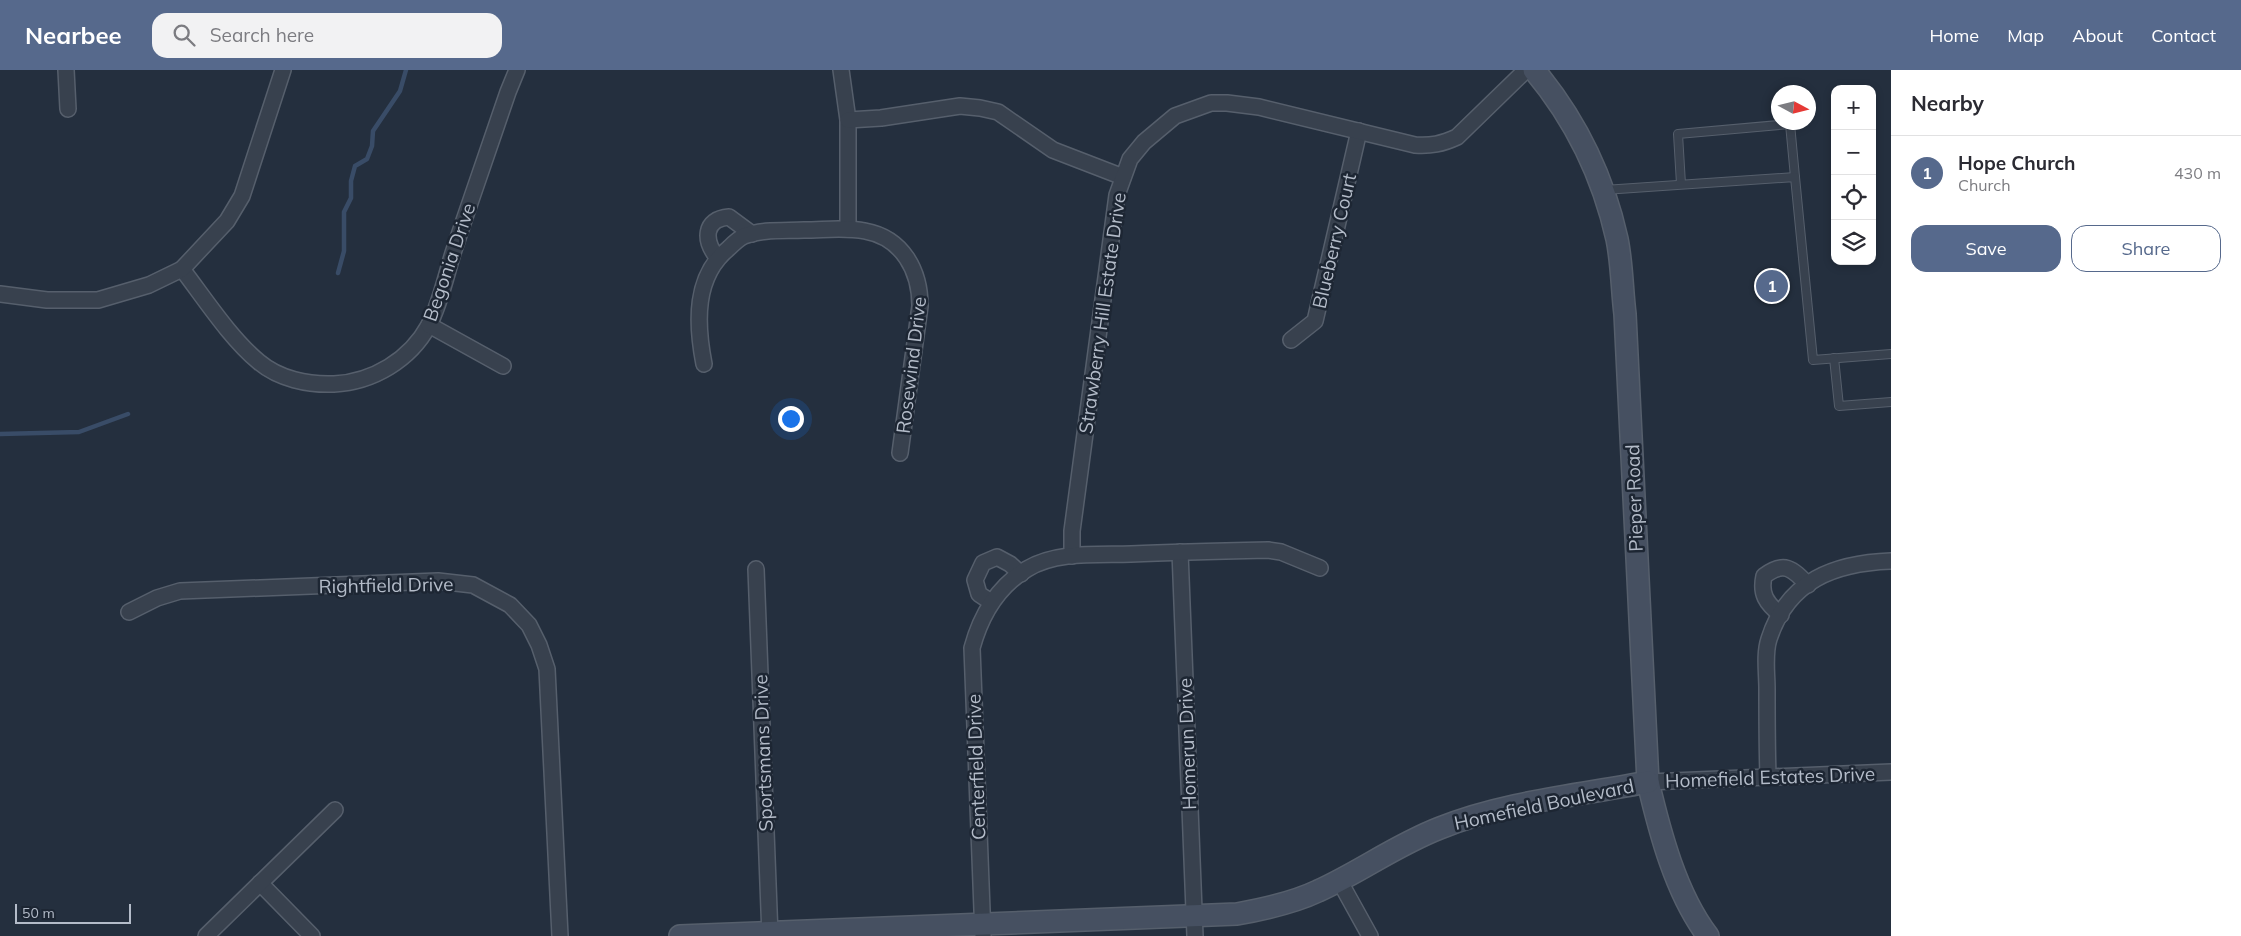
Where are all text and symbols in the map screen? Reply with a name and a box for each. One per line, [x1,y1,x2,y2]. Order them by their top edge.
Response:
search box [152,13,502,58]
text: Nearbee [25,20,122,50]
icon: search [170,21,198,49]
text: Search here [210,23,314,47]
text: Home [1929,24,1979,47]
text: Map [2007,24,2044,47]
text: About [2072,24,2123,47]
text: Contact [2151,24,2216,47]
north arrow [1771,85,1816,130]
map controls [1831,85,1876,265]
button: + [1831,85,1876,130]
text: Nearby [1911,90,1984,116]
button: − [1831,130,1876,175]
text: Hope Church [1958,151,2076,175]
text: 1 [1922,163,1932,183]
text: 430 m [2174,163,2221,183]
street label: Blueberry Court [1307,171,1361,311]
button: locate [1831,175,1876,220]
text: Church [1958,175,2011,195]
street label: Strawberry Hill Estate Drive [1073,191,1131,435]
street label: Begonia Drive [418,200,480,324]
button: layers [1831,220,1876,265]
button: Save [1911,225,2061,272]
button: Share [2071,225,2221,272]
pin: 1 [1756,267,1788,305]
street label: Rosewind Drive [891,295,931,435]
your location [778,406,804,432]
street label: Pieper Road [1620,444,1648,552]
street label: Rightfield Drive [318,572,454,598]
street label: Sportsmans Drive [748,674,778,832]
street label: Homerun Drive [1173,677,1201,811]
street label: Centerfield Drive [961,694,991,840]
street label: Homefield Estates Drive [1665,761,1875,793]
street label: Homefield Boulevard [1452,773,1636,835]
scale bar [15,901,131,924]
text: 50 m [22,904,55,922]

